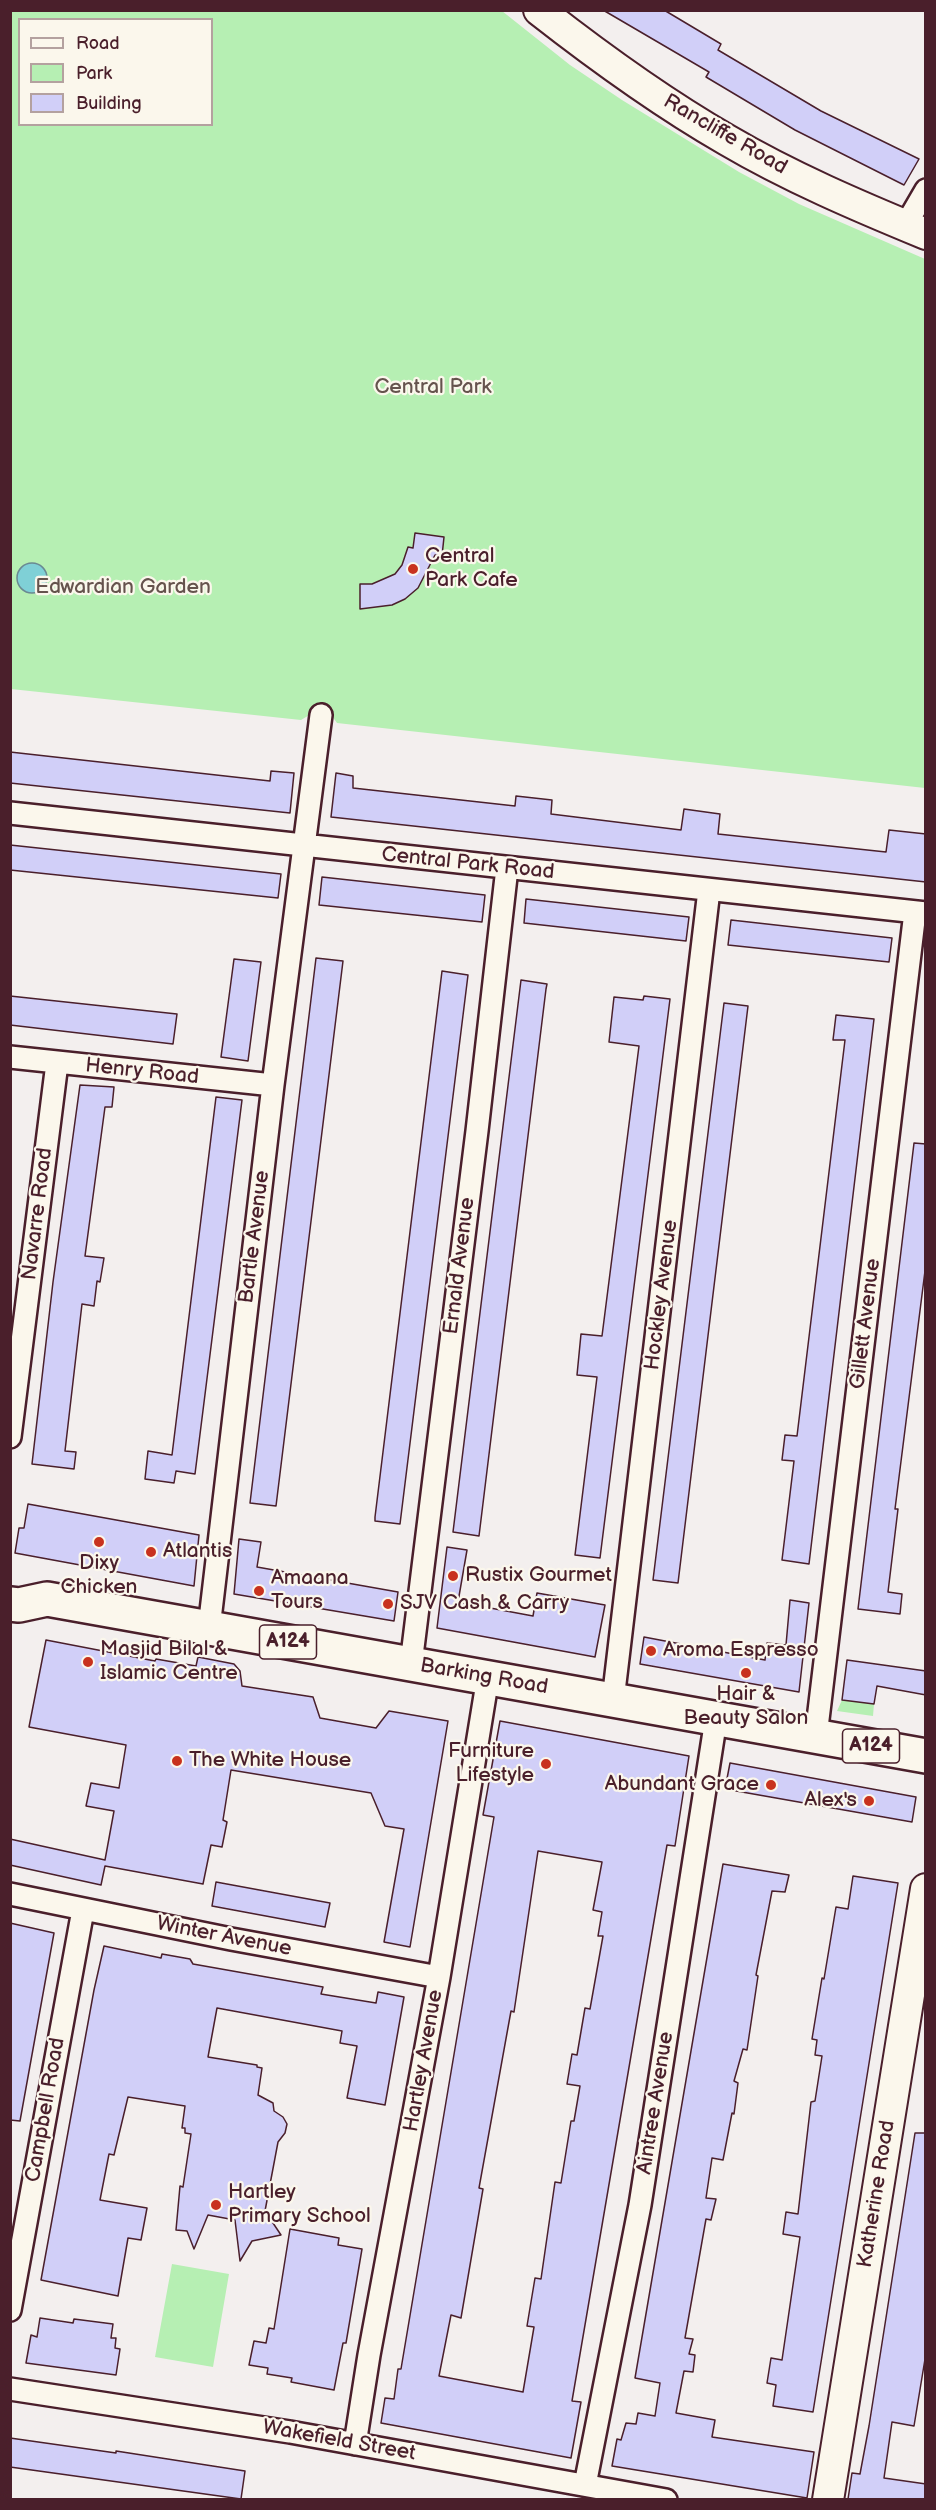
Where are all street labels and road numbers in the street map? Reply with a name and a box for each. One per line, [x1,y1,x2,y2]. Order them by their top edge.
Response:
street label: Rancliffe Road [659,89,791,181]
street label: Central Park Road [380,842,556,886]
street label: Henry Road [84,1053,200,1091]
street label: Navarre Road [17,1146,59,1282]
street label: Bartle Avenue [234,1169,276,1305]
street label: Ernald Avenue [439,1196,481,1336]
street label: Hockley Avenue [640,1218,684,1372]
street label: Gillett Avenue [845,1257,887,1391]
road number: A124 [260,1625,316,1659]
street label: Barking Road [418,1653,550,1701]
road number: A124 [842,1729,900,1763]
street label: Winter Avenue [154,1912,294,1962]
street label: Hartley Avenue [399,1988,449,2134]
street label: Aintree Avenue [632,2030,680,2176]
street label: Campbell Road [21,2036,71,2184]
street label: Katherine Road [853,2118,901,2270]
street label: Wakefield Street [261,2415,417,2467]

